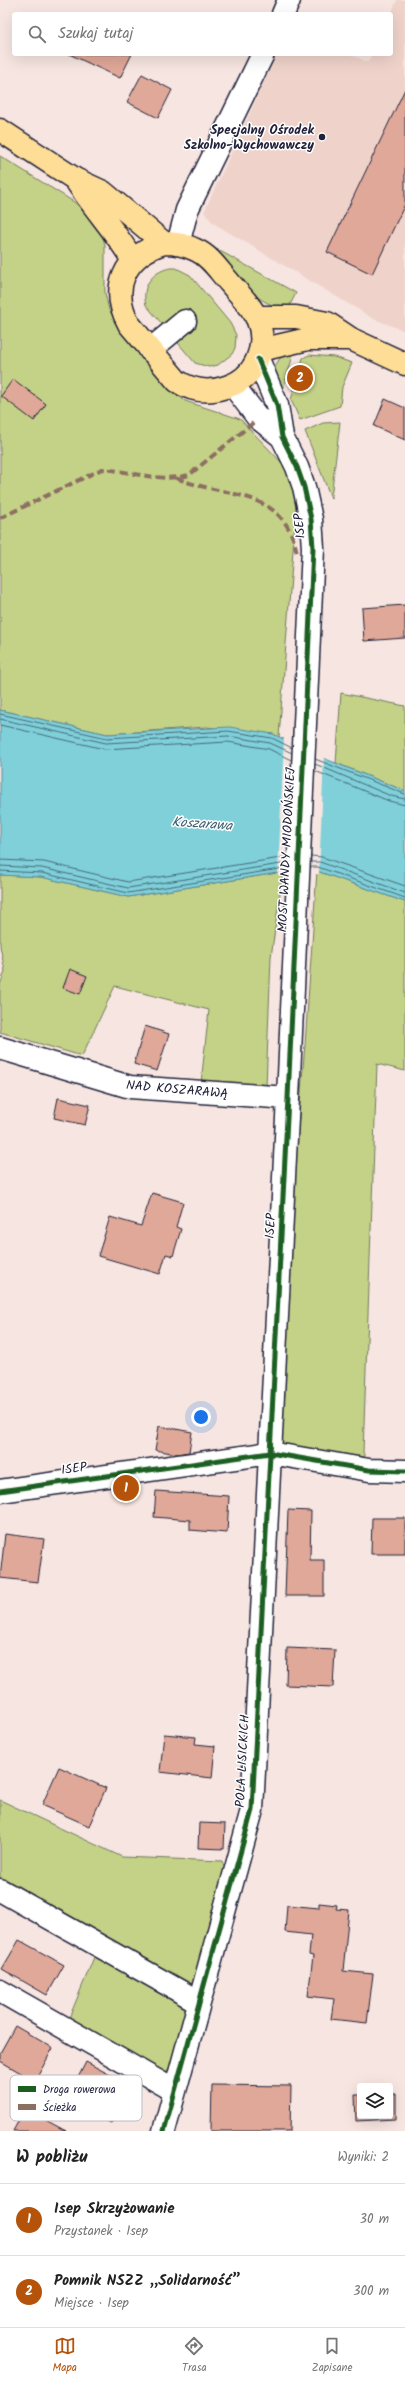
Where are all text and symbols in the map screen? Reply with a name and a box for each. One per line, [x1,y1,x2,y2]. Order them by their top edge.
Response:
search box [12,12,393,56]
text: Szukaj tutaj [58,22,133,46]
icon: search [26,23,48,45]
place label: Specjalny Ośrodek Szkolno-Wychowawczy [184,120,315,156]
marker: Specjalny Ośrodek Szkolno-Wychowawczy [317,132,327,142]
pin: 2 [287,363,313,393]
street label: ISEP [288,511,312,540]
street label: MOST WANDY MIODOŃSKIEJ [272,766,302,933]
water label: Koszarawa [171,811,234,837]
street label: NAD KOSZARAWĄ [125,1075,229,1105]
street label: ISEP [260,1212,282,1239]
your location [191,1407,211,1427]
street label: ISEP [60,1457,89,1481]
pin: 1 [113,1473,139,1503]
street label: POLA LISICKICH [230,1714,256,1808]
legend [10,2075,142,2121]
text: Droga rowerowa [43,2081,116,2099]
map controls [357,2083,393,2119]
button: layers [357,2083,393,2119]
text: Ścieżka [43,2099,76,2117]
text: W pobliżu [16,2144,87,2171]
text: Wyniki: 2 [338,2147,389,2168]
text: Isep Skrzyżowanie [54,2197,174,2221]
text: 1 [27,2209,31,2230]
text: 30 m [360,2209,389,2230]
text: Przystanek · Isep [54,2221,148,2242]
text: Pomnik NSZZ „Solidarność” [54,2269,241,2293]
text: 2 [25,2281,33,2302]
text: 300 m [353,2281,389,2302]
text: Miejsce · Isep [54,2293,129,2314]
tab: Mapa [53,2335,77,2377]
tab: Trasa [182,2335,207,2377]
tab: Zapisane [312,2335,352,2377]

